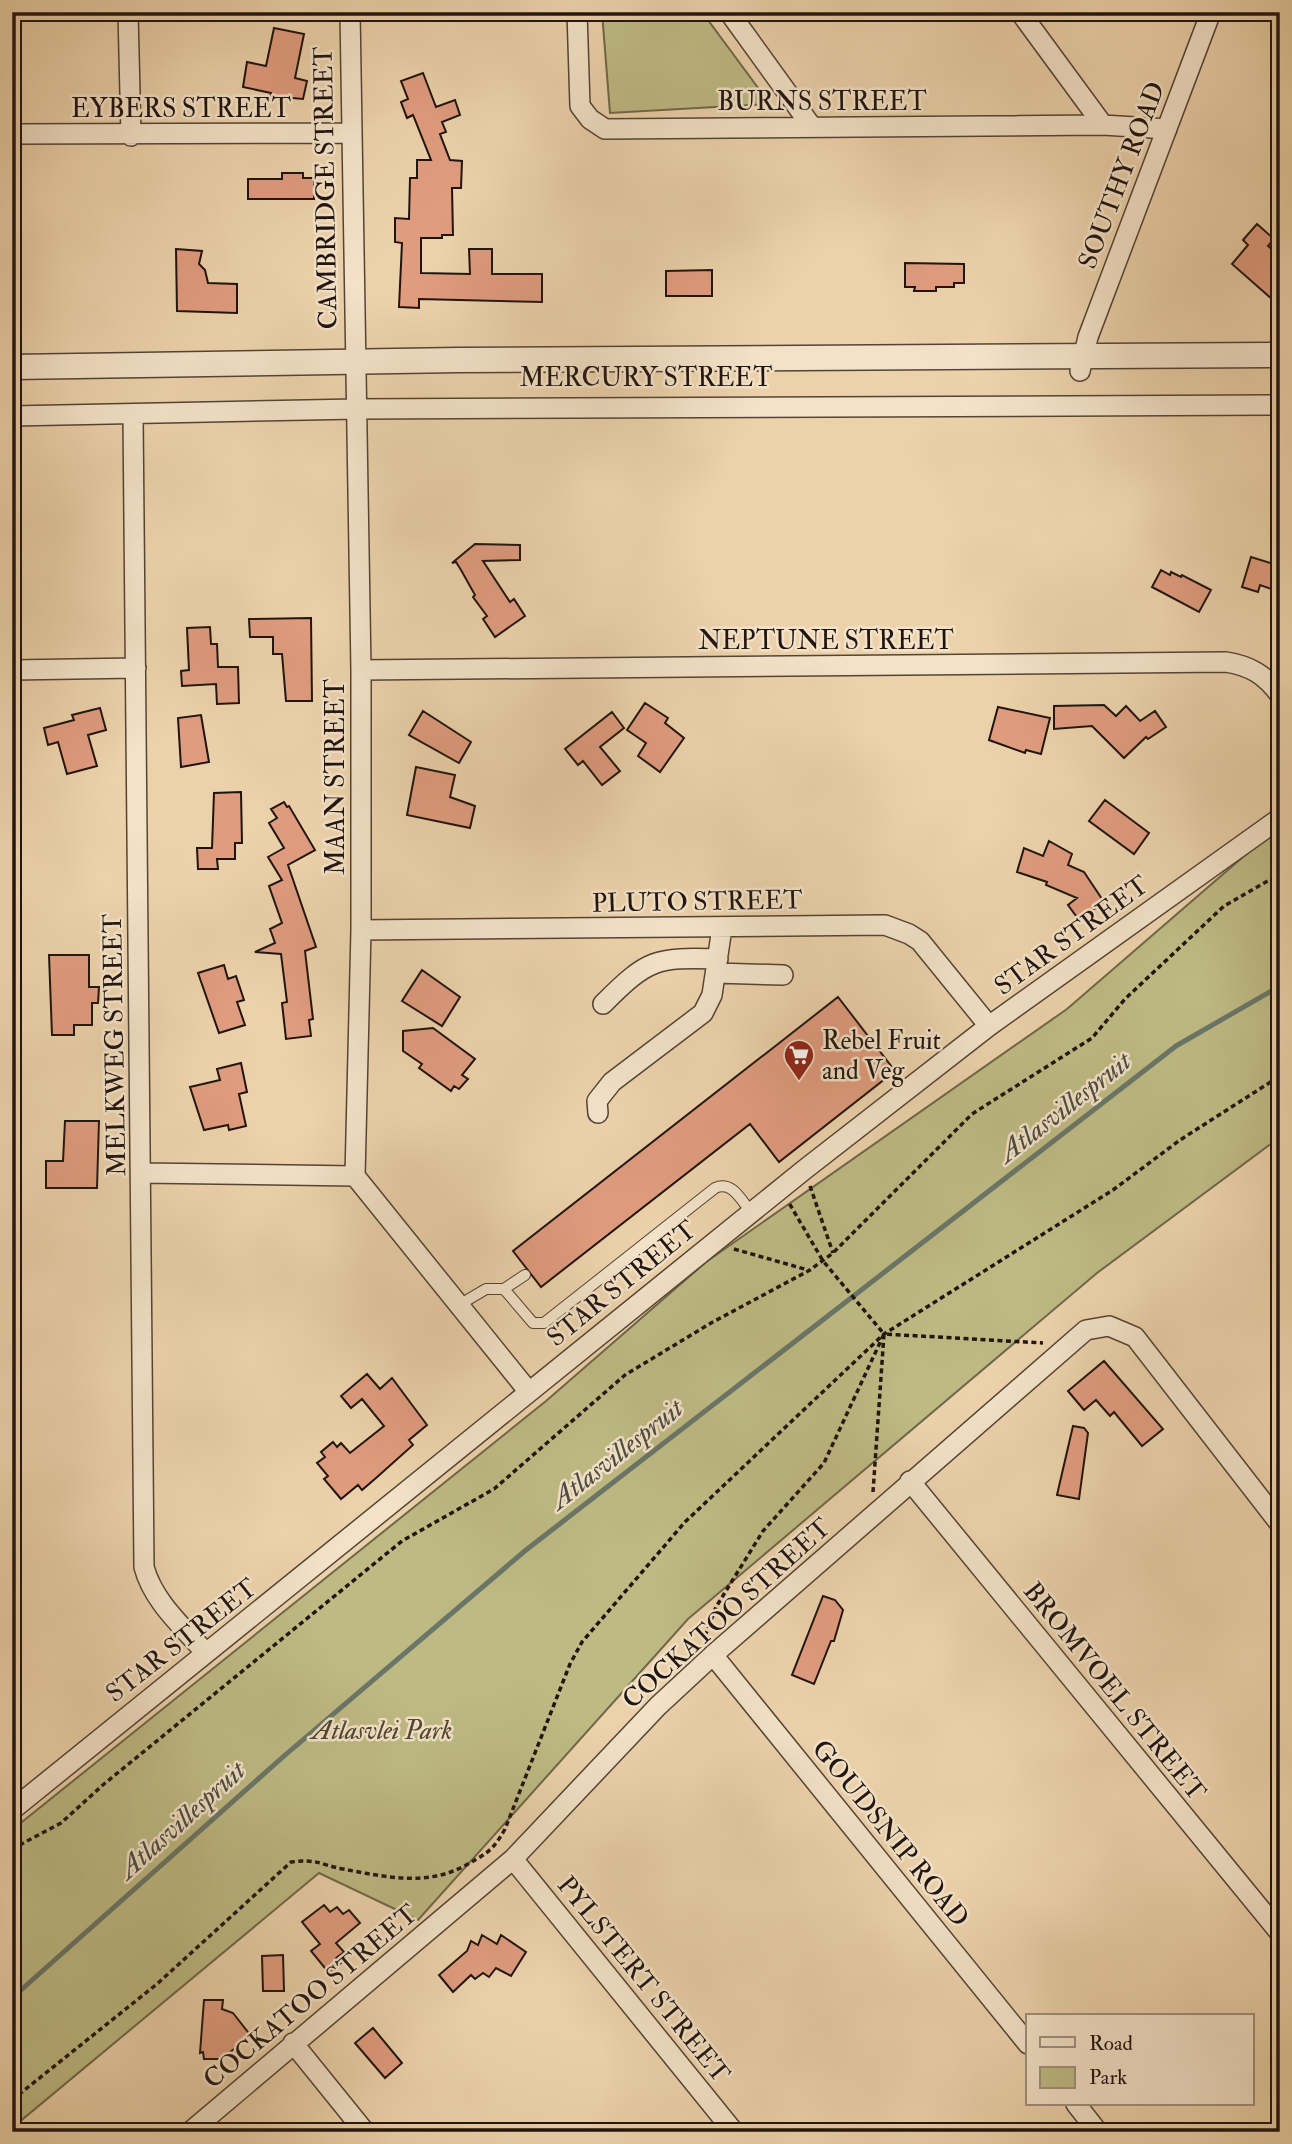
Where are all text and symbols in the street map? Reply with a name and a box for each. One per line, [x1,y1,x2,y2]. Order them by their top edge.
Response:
street label: CAMBRIDGE STREET [308,46,344,330]
street label: SOUTHY ROAD [1072,77,1172,273]
street label: BURNS STREET [717,86,927,118]
street label: EYBERS STREET [71,93,291,125]
street label: MERCURY STREET [519,362,773,394]
street label: NEPTUNE STREET [698,625,954,657]
street label: MAAN STREET [320,679,352,875]
street label: STAR STREET [988,869,1155,1002]
street label: PLUTO STREET [591,884,803,920]
street label: MELKWEG STREET [97,914,133,1176]
place label: Rebel Fruit and Veg [822,1025,941,1087]
supermarket icon: Rebel Fruit and Veg [782,1038,816,1082]
water label: Atlasvillespruit [989,1043,1140,1172]
street label: STAR STREET [541,1214,703,1354]
water label: Atlasvillespruit [541,1390,692,1519]
street label: COCKATOO STREET [616,1512,837,1716]
street label: STAR STREET [100,1572,263,1710]
street label: BROMVOEL STREET [1016,1576,1212,1807]
park label: Atlasvlei Park [309,1715,452,1747]
street label: GOUDSNIP ROAD [805,1734,975,1934]
water label: Atlasvillespruit [109,1752,255,1889]
street label: PYLSTERT STREET [550,1870,736,2089]
street label: COCKATOO STREET [197,1898,424,2096]
legend [1026,2014,1254,2106]
text: Road [1089,2030,1134,2057]
text: Park [1089,2064,1127,2091]

